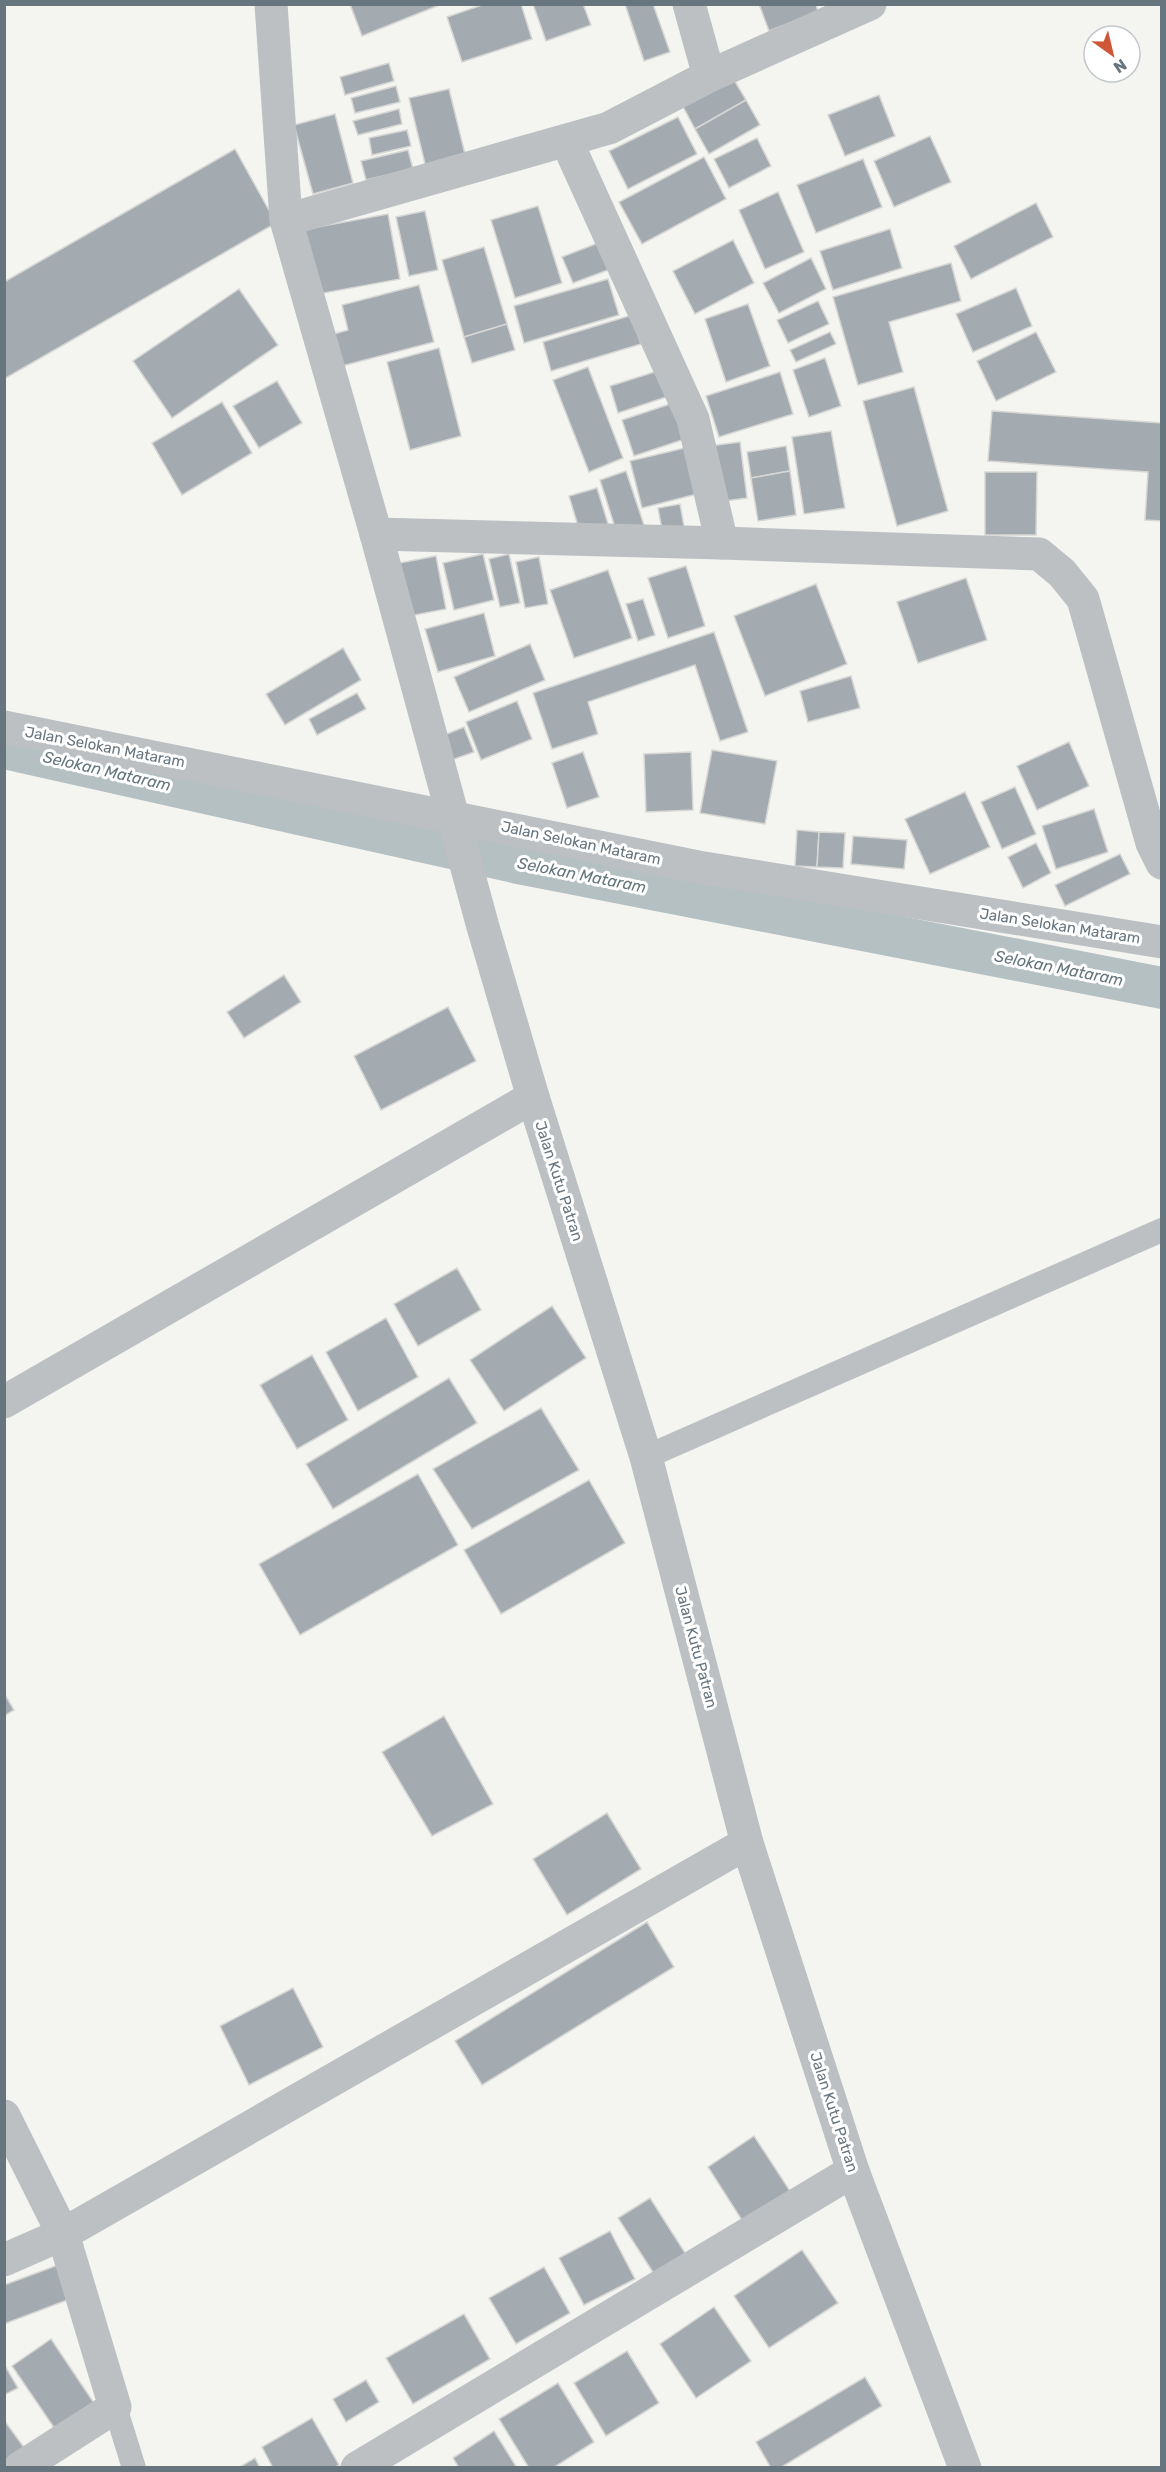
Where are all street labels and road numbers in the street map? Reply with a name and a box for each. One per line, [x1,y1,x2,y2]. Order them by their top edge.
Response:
street label: Jalan Selokan Mataram [24,723,186,771]
street label: Jalan Selokan Mataram [500,817,662,869]
street label: Jalan Selokan Mataram [978,904,1142,948]
street label: Jalan Kutu Patran [531,1119,587,1243]
street label: Jalan Kutu Patran [671,1584,721,1710]
street label: Jalan Kutu Patran [806,2050,862,2174]

